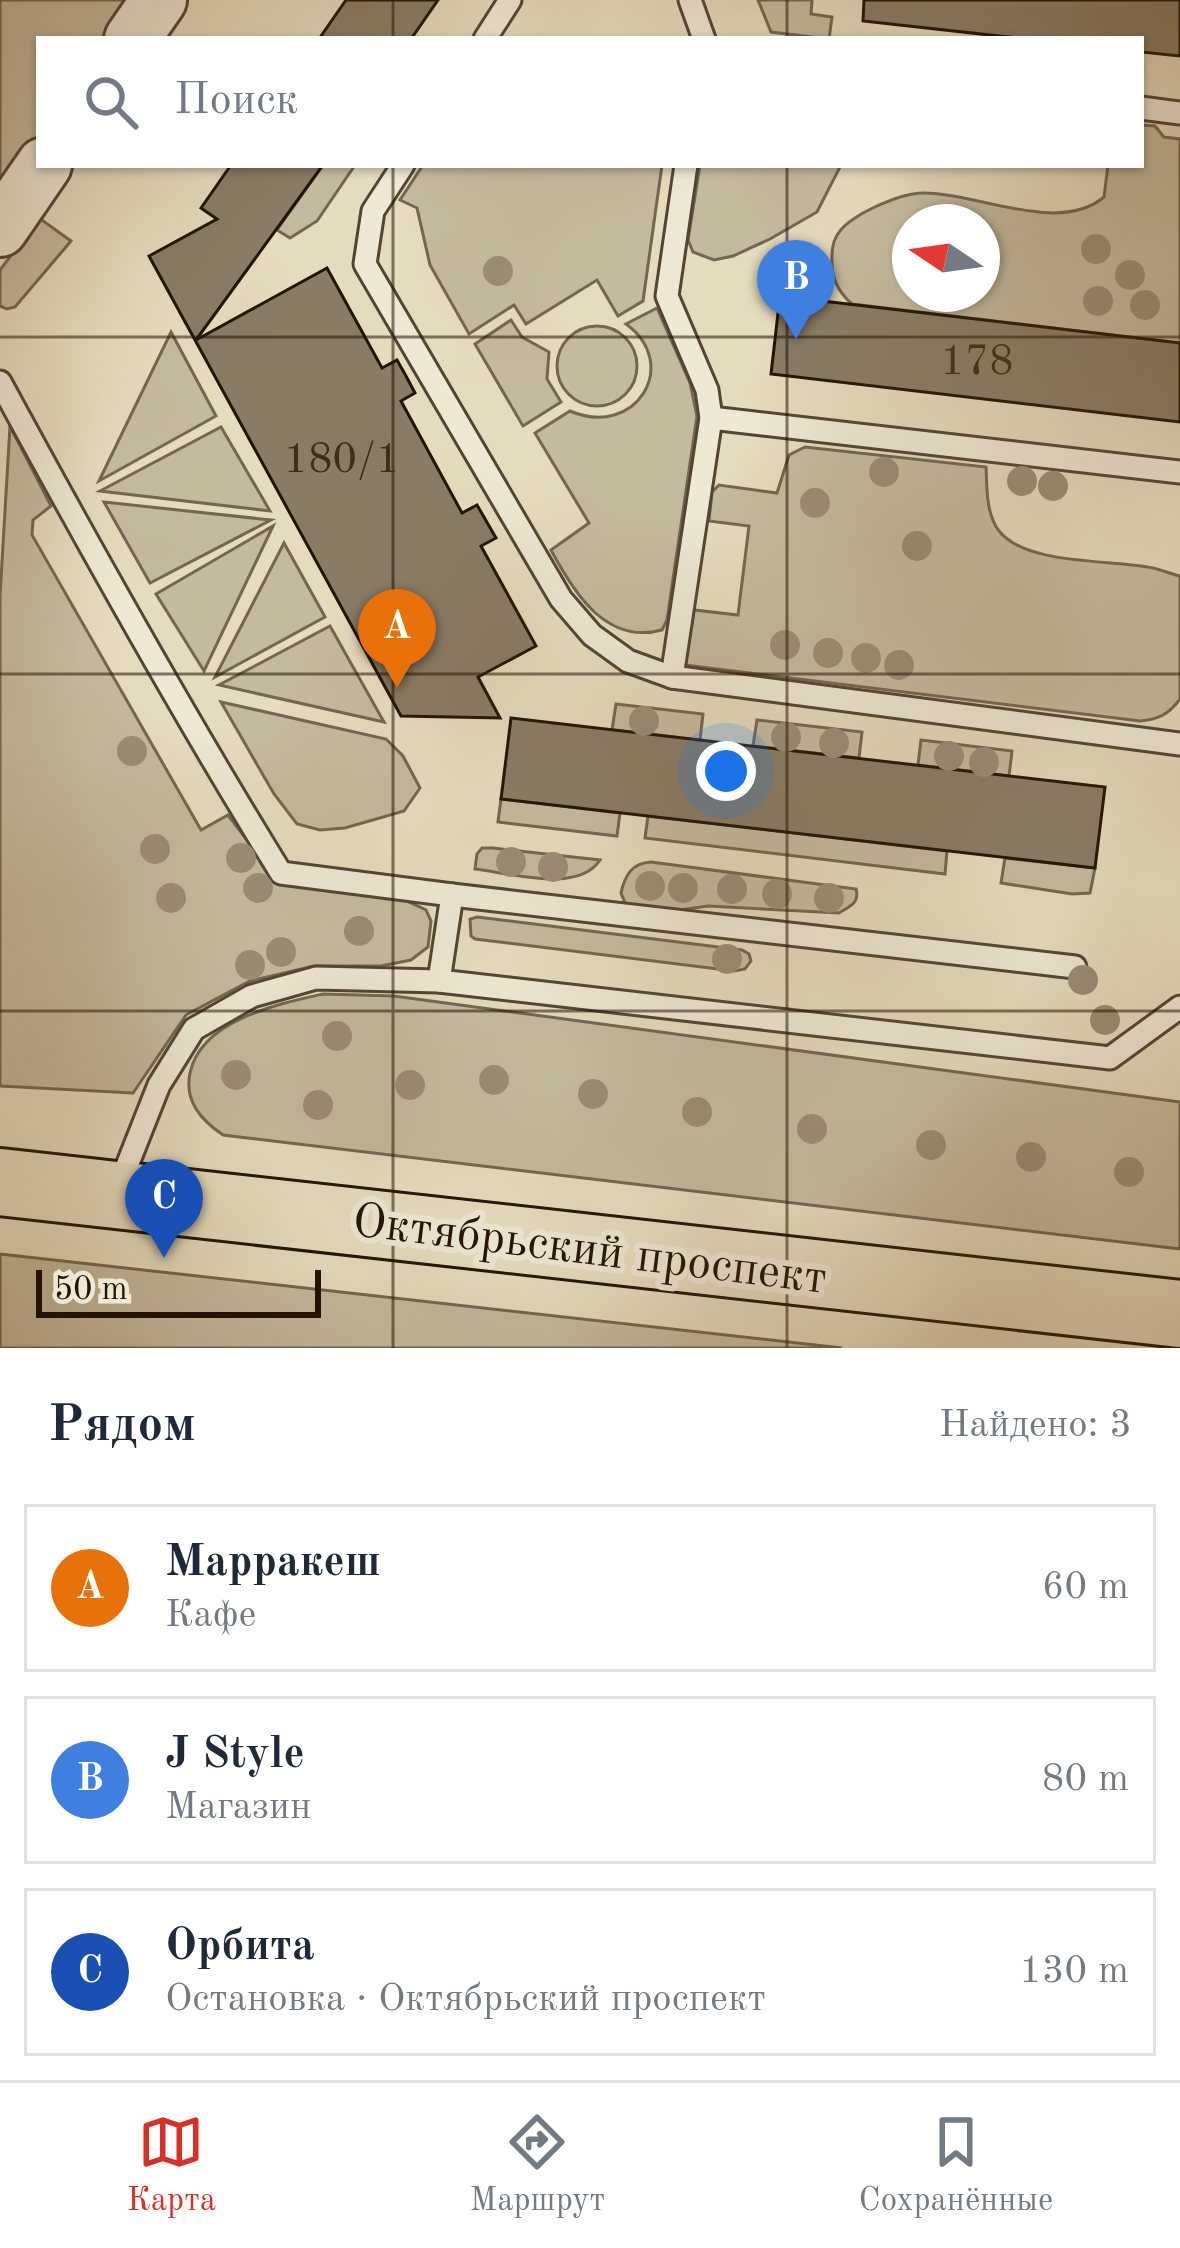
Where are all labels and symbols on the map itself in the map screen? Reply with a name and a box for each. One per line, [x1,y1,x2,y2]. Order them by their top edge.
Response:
north arrow [892,204,1000,312]
pin: B [757,240,835,339]
house number: 178 [940,342,1014,384]
house number: 180/1 [284,440,400,482]
pin: A [358,589,436,688]
your location [696,741,756,801]
pin: C [125,1159,203,1258]
street label: Октябрьский проспект [350,1198,829,1304]
scale bar [36,1264,321,1317]

